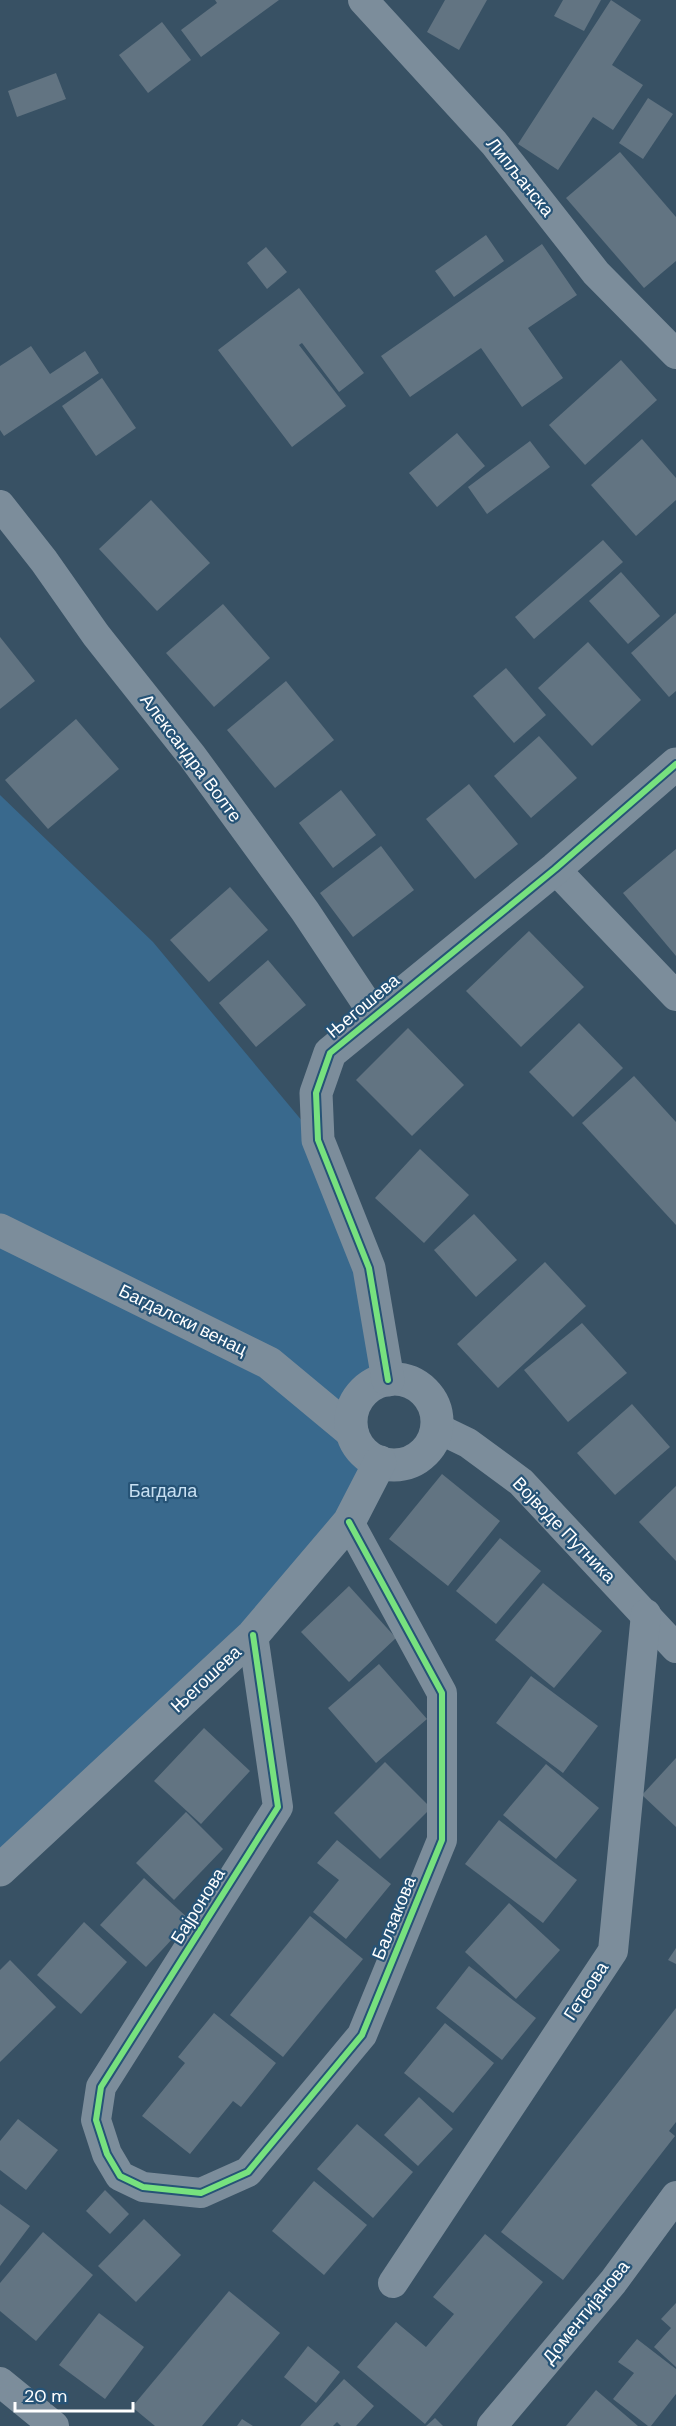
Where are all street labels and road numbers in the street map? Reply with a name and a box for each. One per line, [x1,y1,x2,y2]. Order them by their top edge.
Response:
street label: Липљанска [481,132,560,222]
street label: Александра Волте [135,689,247,827]
street label: Његошева [322,968,405,1044]
street label: Багдалски венац [115,1279,251,1361]
street label: Војводе Путника [507,1472,622,1589]
street label: Његошева [166,1639,247,1718]
street label: Бајронова [165,1863,231,1948]
street label: Балзакова [366,1872,422,1963]
street label: Гетеова [558,1956,614,2025]
street label: Доментијанова [537,2255,636,2369]

